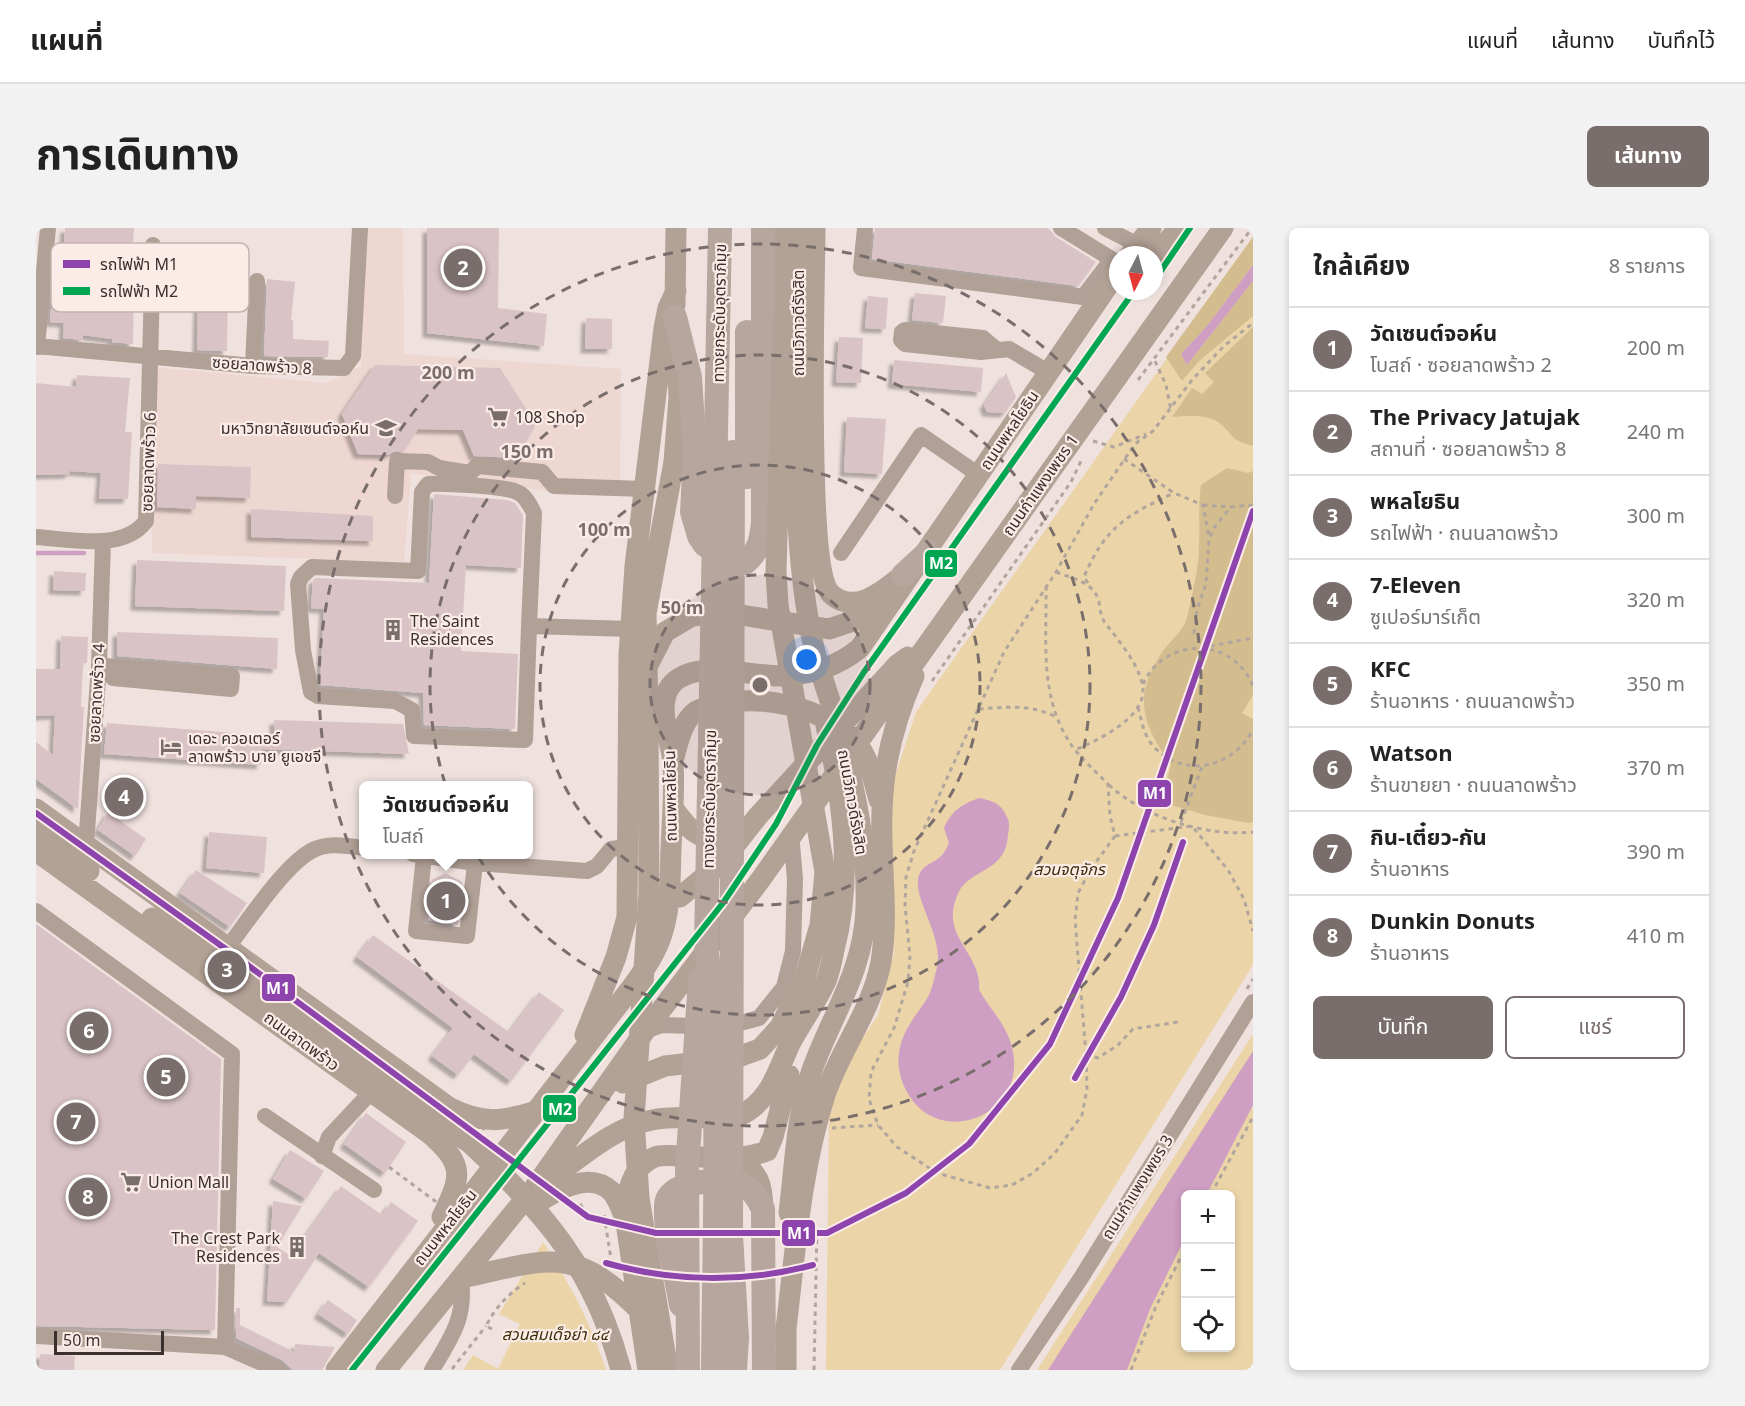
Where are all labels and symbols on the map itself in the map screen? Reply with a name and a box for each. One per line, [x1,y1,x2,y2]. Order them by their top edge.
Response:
legend [51,243,249,312]
street label: ทางยกระดับอุตราภิมุข [707,244,733,382]
pin: 2 [444,246,482,291]
north arrow [1109,246,1163,300]
text: รถไฟฟ้า M1 [100,253,178,277]
street label: ถนนวิภาวดีรังสิต [787,270,811,376]
text: รถไฟฟ้า M2 [100,280,178,304]
street label: ซอยลาดพร้าว 8 [211,351,312,381]
text: 200 m [421,360,475,387]
street label: ถนนพหลโยธิน [974,386,1045,475]
supermarket icon: 108 Shop [486,405,510,429]
place label: 108 Shop [515,406,585,430]
street label: ซอยลาดพร้าว 6 [135,412,163,512]
school or university icon: มหาวิทยาลัยเซนต์จอห์น [374,416,398,440]
place label: มหาวิทยาลัยเซนต์จอห์น [221,417,369,441]
street label: ถนนกำแพงเพชร 1 [997,430,1085,541]
text: 150 m [500,439,554,466]
text: 100 m [577,517,631,544]
line badge: M2 [924,549,958,578]
text: M2 [929,552,953,576]
text: 50 m [661,595,703,622]
place label: The Saint Residences [410,610,494,652]
building icon: The Saint Residences [381,618,405,642]
street label: ซอยลาดพร้าว 4 [82,643,112,743]
your location [792,645,821,674]
centre of rings [750,675,770,695]
place label: เดอะ ควอเตอร์ ลาดพร้าว บาย ยูเอชจี [188,727,321,769]
street label: ทางยกระดับอุตราภิมุข [697,730,723,868]
hotel icon: เดอะ ควอเตอร์ ลาดพร้าว บาย ยูเอชจี [159,735,183,759]
street label: ถนนวิภาวดีรังสิต [831,748,873,857]
street label: ถนนพหลโยธิน [658,750,684,842]
pin: 4 [104,774,143,820]
line badge: M1 [1137,779,1172,808]
text: M1 [1143,782,1167,806]
park label: สวนจตุจักร [1033,858,1106,882]
pin: 1 [426,878,466,924]
pin: 3 [208,948,246,992]
line badge: M1 [261,973,296,1002]
text: M1 [266,977,290,1001]
street label: ถนนลาดพร้าว [259,1006,344,1077]
pin: 6 [70,1008,108,1054]
pin: 5 [146,1054,186,1100]
line badge: M2 [542,1094,577,1123]
text: M2 [548,1098,572,1122]
pin: 7 [56,1100,96,1144]
street label: ถนนกำแพงเพชร 3 [1096,1131,1180,1244]
supermarket icon: Union Mall [119,1170,143,1194]
place label: Union Mall [148,1171,229,1195]
pin: 8 [68,1174,108,1220]
street label: ถนนพหลโยธิน [408,1184,483,1271]
line badge: M1 [781,1219,816,1247]
text: M1 [787,1222,811,1246]
place label: The Crest Park Residences [171,1227,280,1269]
building icon: The Crest Park Residences [285,1235,309,1259]
park label: สวนสมเด็จย่า ๘๔ [502,1323,610,1347]
scale bar [54,1328,164,1356]

